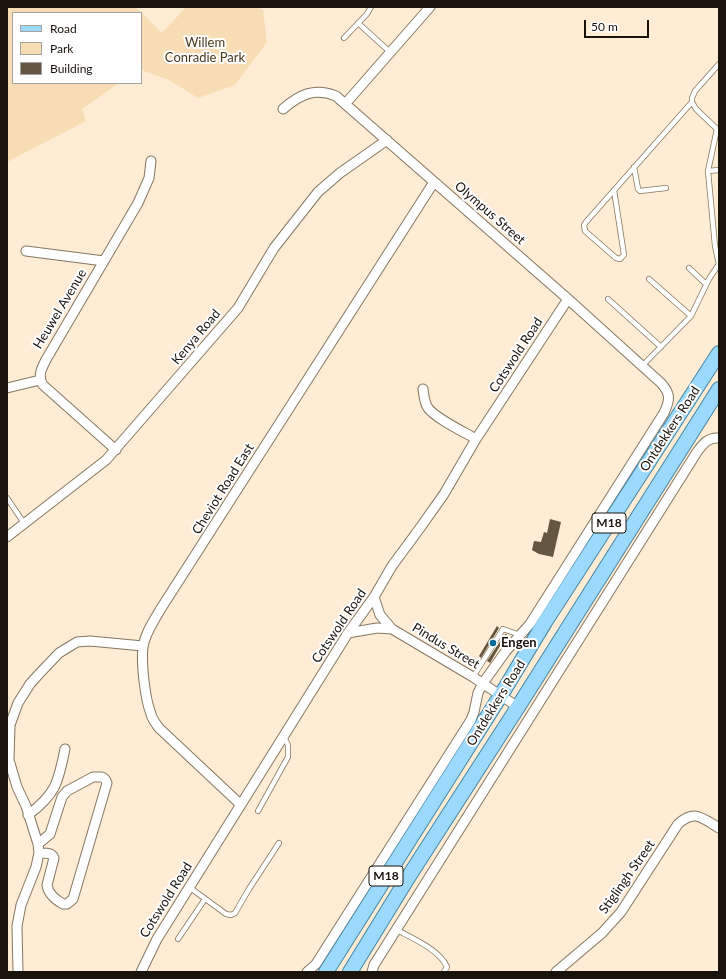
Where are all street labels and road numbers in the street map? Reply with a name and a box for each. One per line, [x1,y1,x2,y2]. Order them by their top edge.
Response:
street label: Olympus Street [452,178,528,248]
street label: Heuwel Avenue [30,266,90,352]
street label: Kenya Road [168,306,224,368]
street label: Cotswold Road [486,315,546,395]
street label: Ontdekkers Road [637,383,703,475]
street label: Cheviot Road East [189,441,257,537]
road number: M18 [592,513,626,533]
street label: Cotswold Road [308,586,370,666]
street label: Pindus Street [409,620,483,672]
street label: Ontdekkers Road [463,657,529,749]
street label: Stiglingh Street [596,837,658,917]
street label: Cotswold Road [137,859,195,941]
road number: M18 [369,866,403,886]

